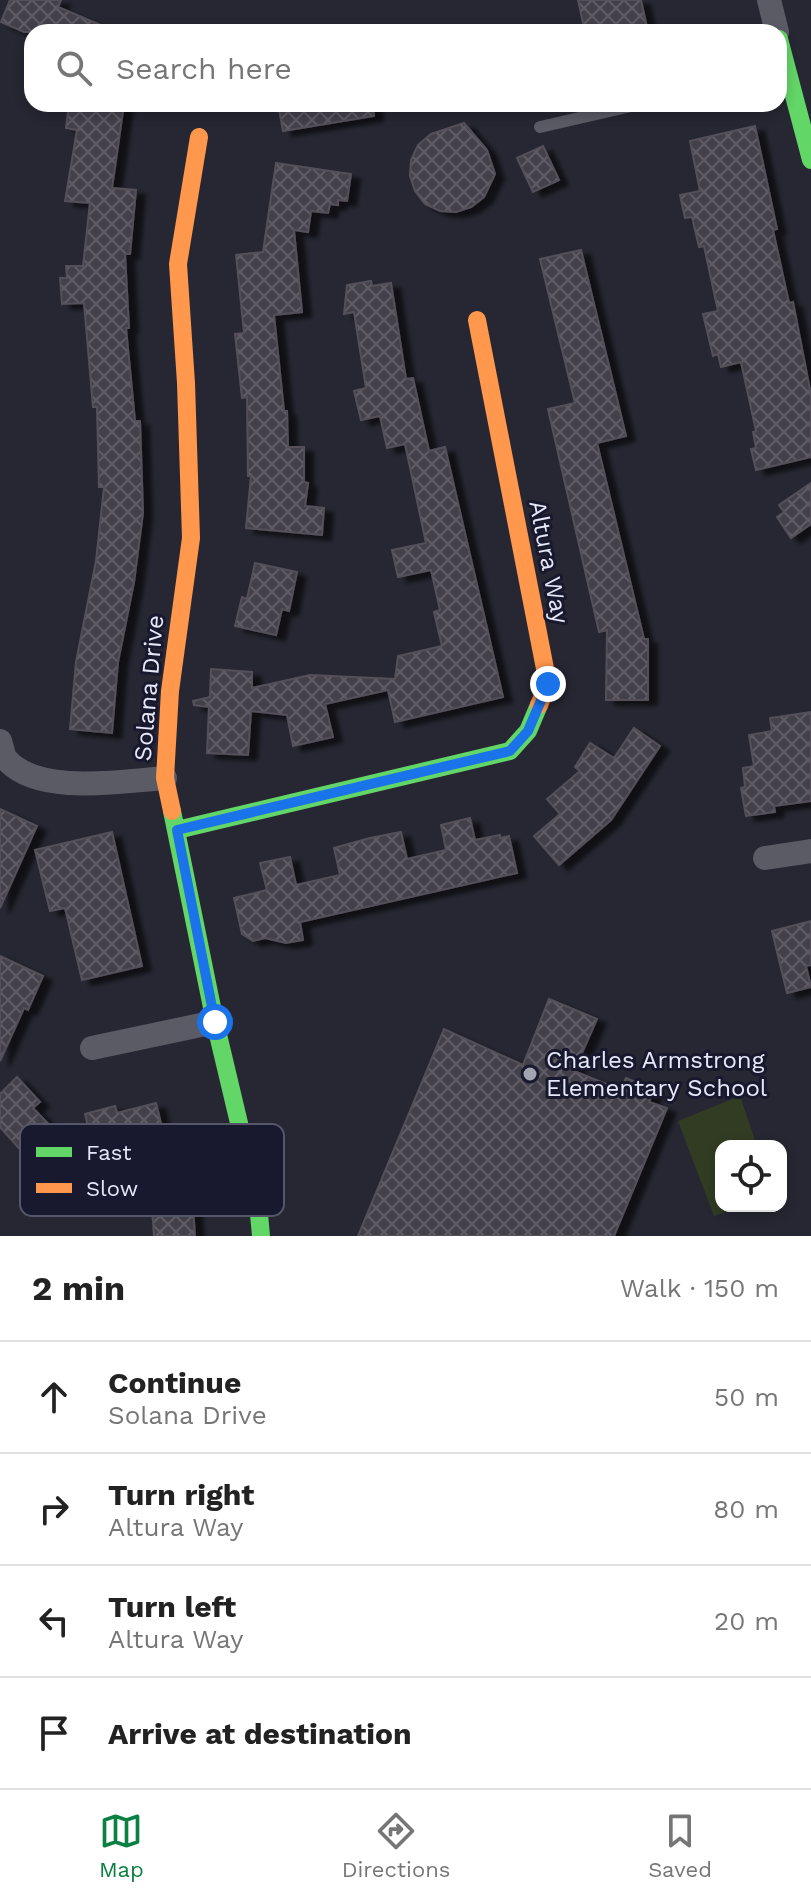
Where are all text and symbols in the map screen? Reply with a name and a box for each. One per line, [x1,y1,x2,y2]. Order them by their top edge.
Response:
search box [24,24,787,112]
icon: search [52,46,96,90]
text: Search here [116,51,292,86]
street label: Altura Way [523,498,575,627]
street label: Solana Drive [129,614,169,762]
route end [530,666,566,702]
route start [197,1004,233,1040]
place label: Charles Armstrong Elementary School [546,1046,768,1102]
marker: Charles Armstrong Elementary School [521,1065,539,1083]
legend [20,1124,284,1216]
text: Fast [86,1140,132,1165]
map controls [715,1140,787,1212]
button: locate [715,1140,787,1212]
text: Slow [86,1176,138,1201]
text: 2 min [32,1268,125,1308]
text: Walk · 150 m [620,1273,779,1303]
text: Continue [108,1365,241,1400]
icon: ahead [32,1375,76,1419]
text: 50 m [714,1382,779,1412]
text: Solana Drive [108,1400,267,1430]
text: Turn right [108,1477,254,1512]
icon: right [32,1487,76,1531]
text: 80 m [713,1494,779,1524]
text: Altura Way [108,1512,243,1542]
text: Turn left [108,1589,236,1624]
icon: left [32,1599,76,1643]
text: 20 m [714,1606,779,1636]
text: Altura Way [108,1624,243,1654]
icon: arrive [32,1711,76,1755]
text: Arrive at destination [108,1716,412,1751]
tab: Map [99,1809,144,1882]
tab: Directions [342,1809,450,1882]
tab: Saved [648,1809,712,1882]

